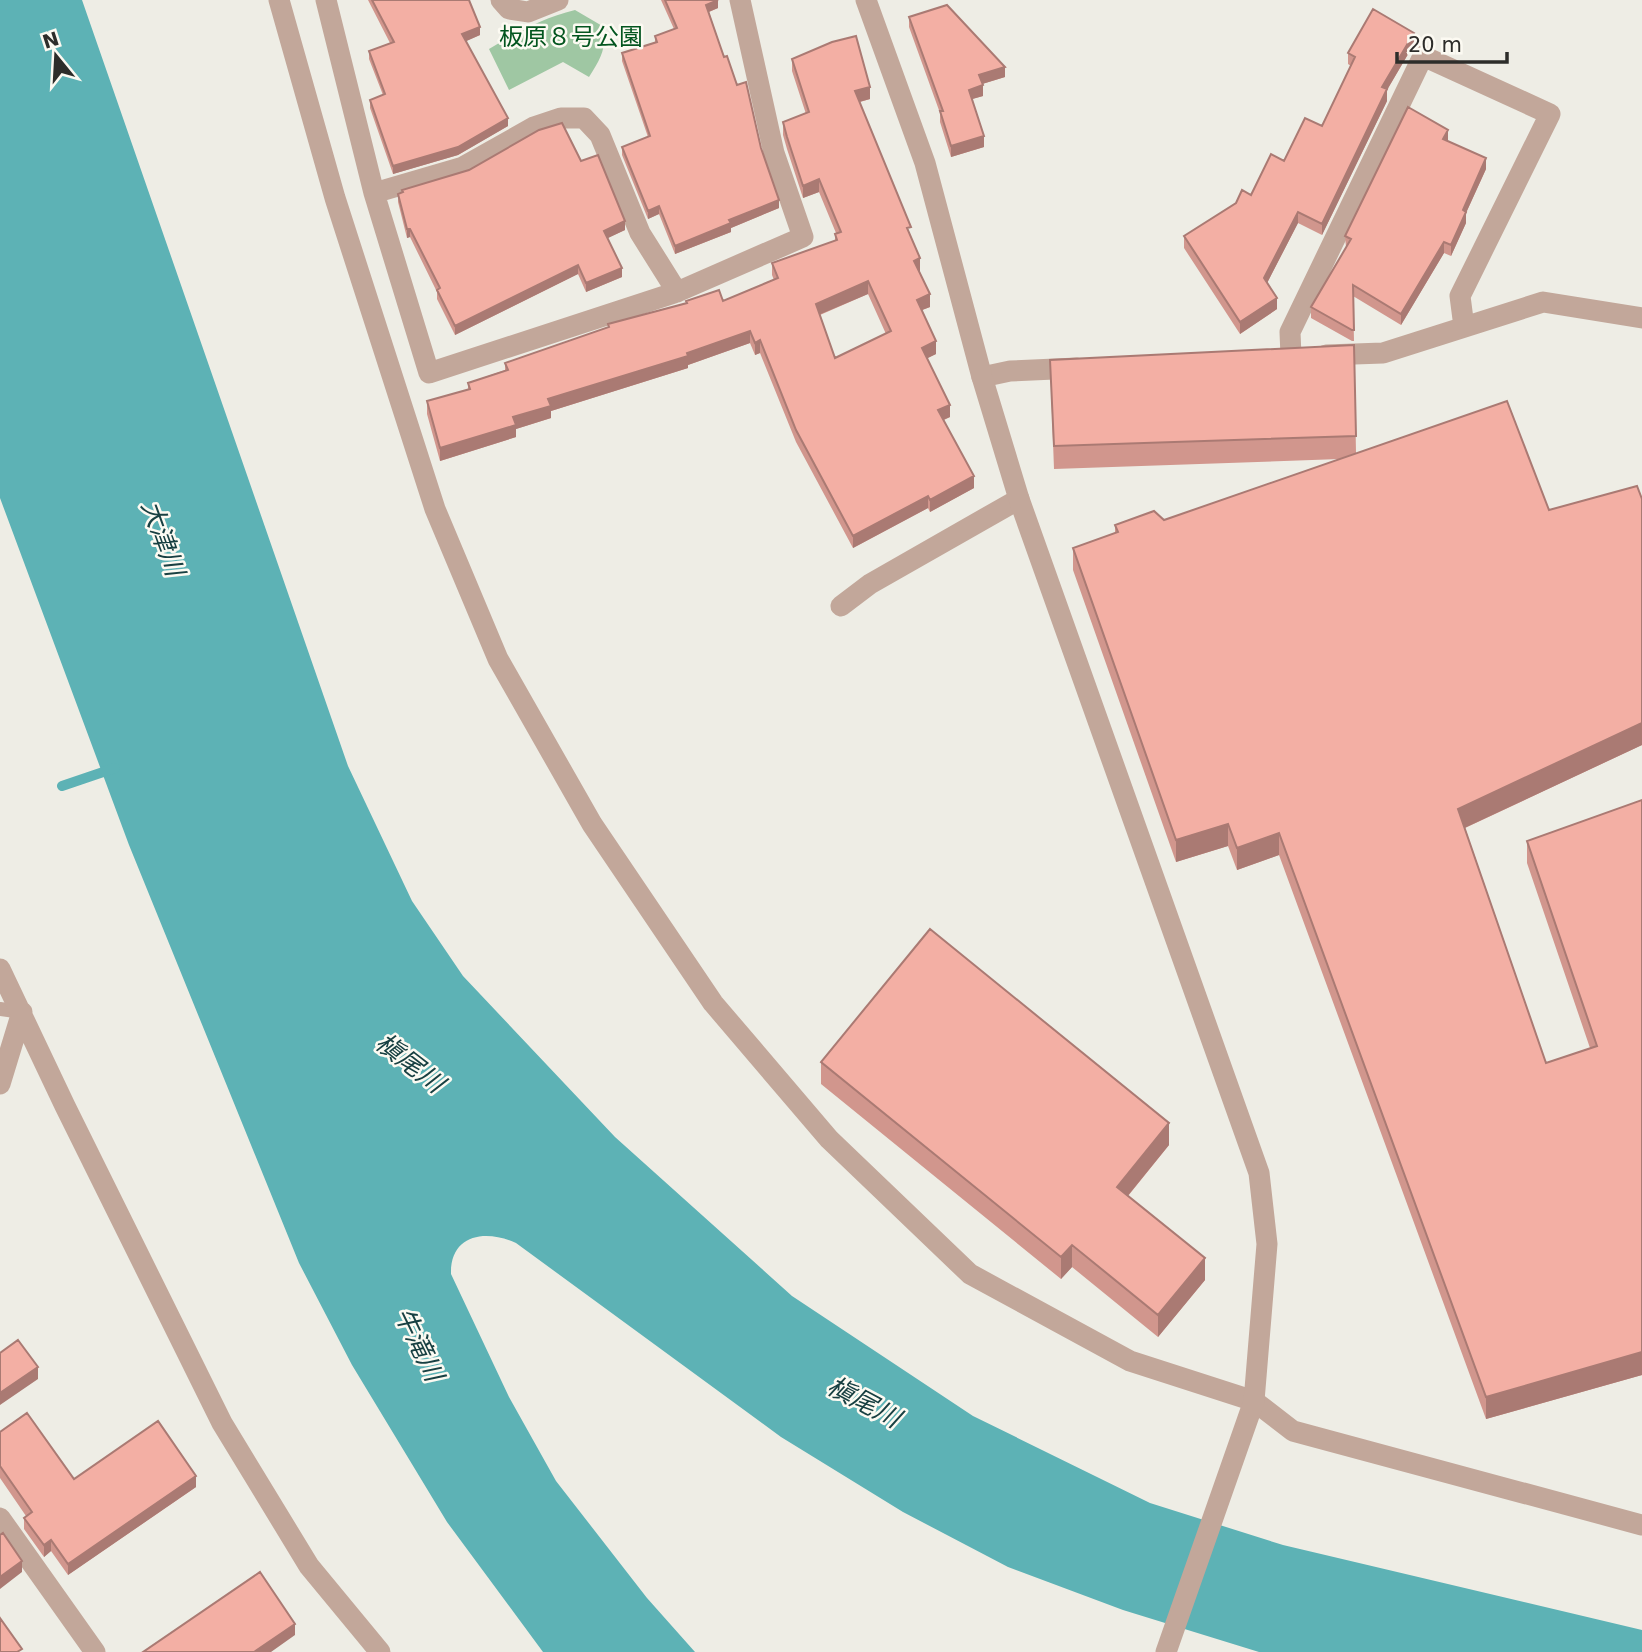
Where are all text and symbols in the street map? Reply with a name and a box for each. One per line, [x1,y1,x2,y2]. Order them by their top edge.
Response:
north arrow [21,21,91,91]
scale bar [1397,21,1507,65]
park label: 板原８号公園 [499,23,643,51]
text: N [40,27,62,53]
text: 20 m [1408,33,1462,57]
water label: 大津川 [136,496,191,583]
water label: 槇尾川 [370,1027,452,1101]
water label: 牛滝川 [388,1302,451,1388]
water label: 槇尾川 [823,1370,908,1435]

